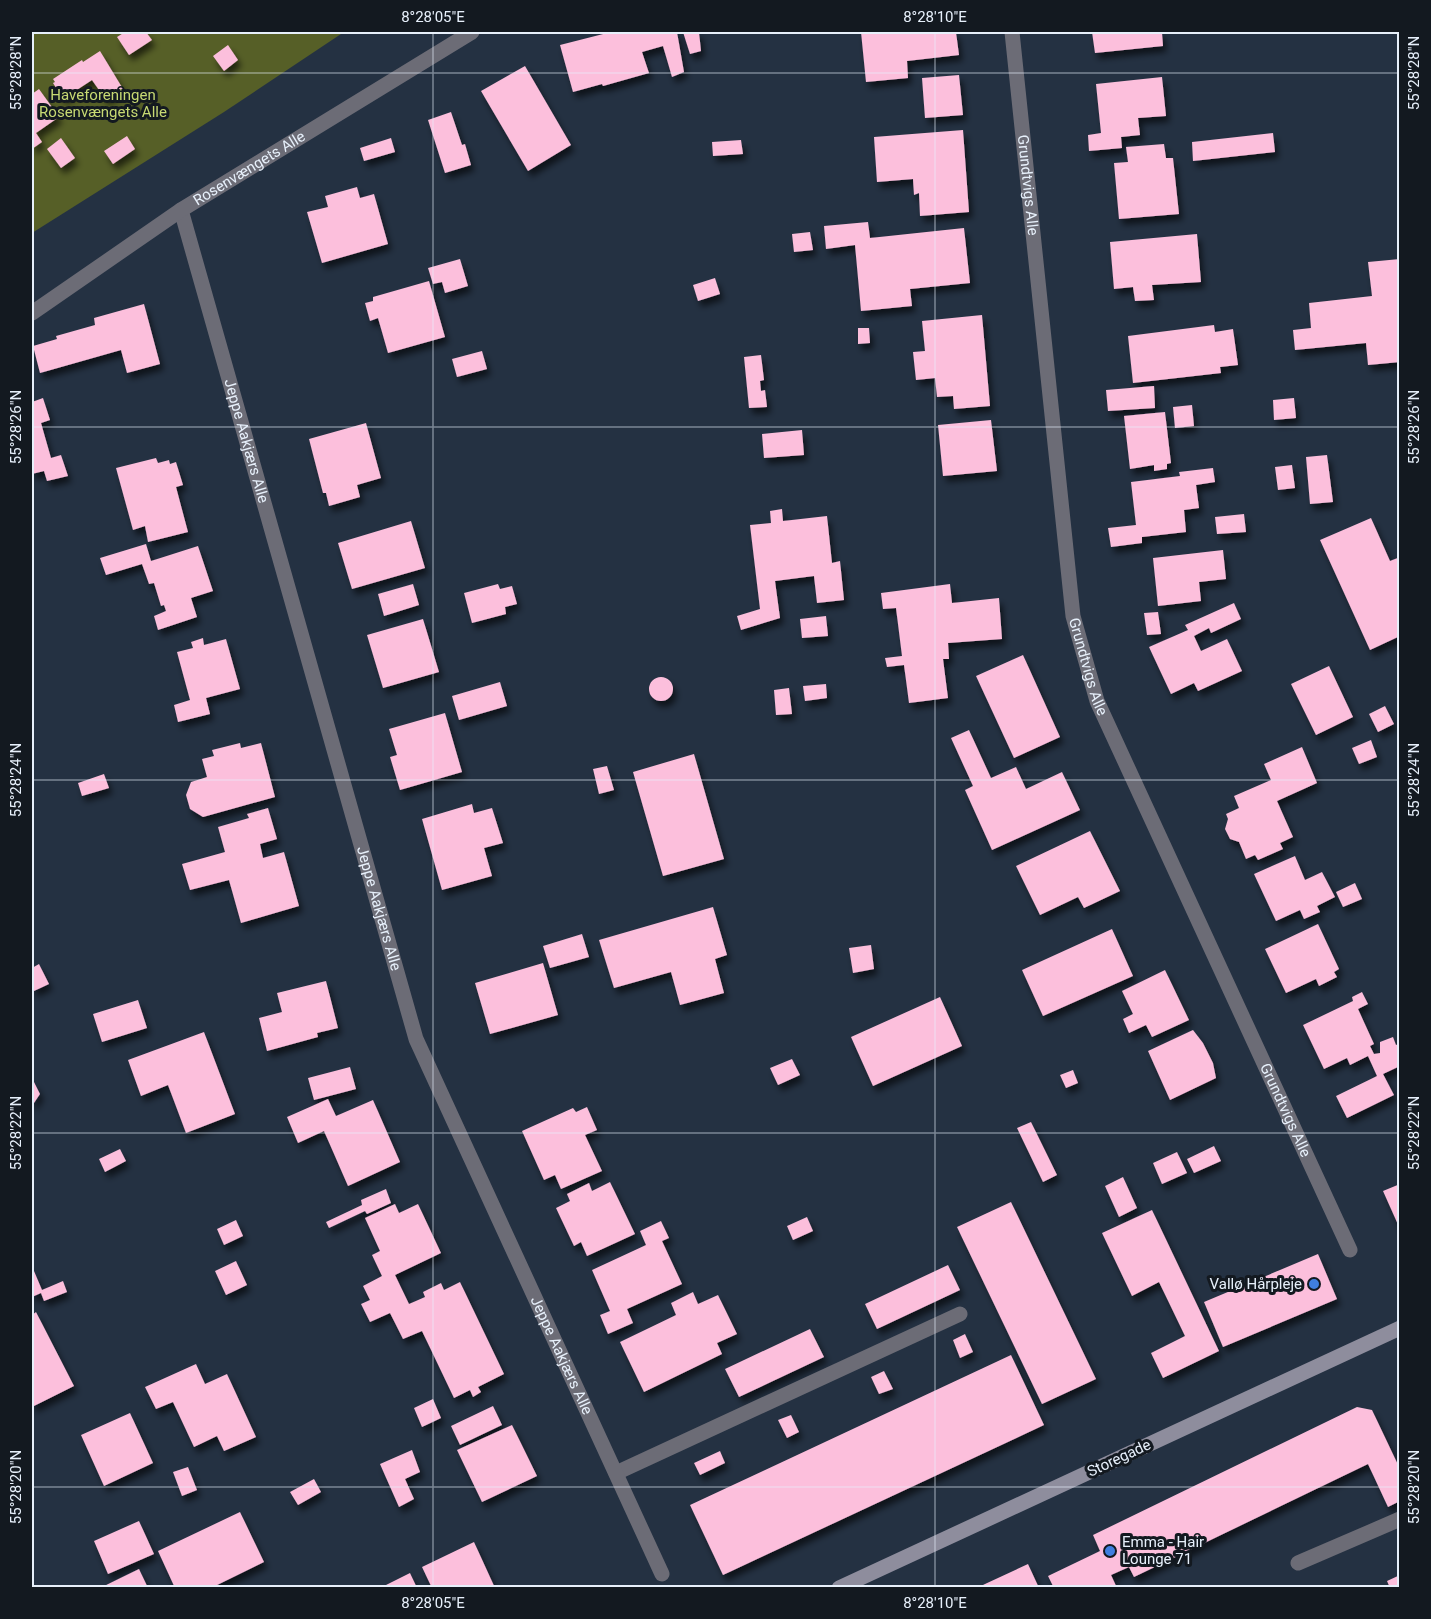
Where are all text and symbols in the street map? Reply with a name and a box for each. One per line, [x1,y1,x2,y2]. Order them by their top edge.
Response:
text: 8°28'05"E [401,8,465,26]
text: 8°28'10"E [903,8,967,26]
text: 55°28'28"N [7,36,25,110]
text: 55°28'28"N [1405,36,1423,110]
park label: Haveforeningen Rosenvængets Alle [39,86,167,121]
street label: Rosenvængets Alle [190,127,308,209]
street label: Grundtvigs Alle [1014,134,1042,236]
street label: Jeppe Aakjærs Alle [220,377,273,505]
text: 55°28'26"N [7,390,25,464]
text: 55°28'26"N [1405,390,1423,464]
street label: Grundtvigs Alle [1065,616,1112,719]
text: 55°28'24"N [7,743,25,817]
text: 55°28'24"N [1405,743,1423,817]
street label: Jeppe Aakjærs Alle [353,844,405,973]
street label: Grundtvigs Alle [1256,1060,1315,1160]
text: 55°28'22"N [7,1096,25,1170]
text: 55°28'22"N [1405,1096,1423,1170]
place label: Vallø Hårpleje [1210,1275,1302,1293]
marker: Vallø Hårpleje [1307,1277,1321,1291]
street label: Jeppe Aakjærs Alle [527,1293,597,1418]
street label: Storegade [1084,1435,1154,1481]
text: 55°28'20"N [7,1450,25,1524]
text: 55°28'20"N [1405,1450,1423,1524]
place label: Emma - Hair Lounge 71 [1122,1533,1204,1568]
marker: Emma - Hair Lounge 71 [1103,1544,1117,1558]
text: 8°28'05"E [401,1594,465,1612]
text: 8°28'10"E [903,1594,967,1612]

